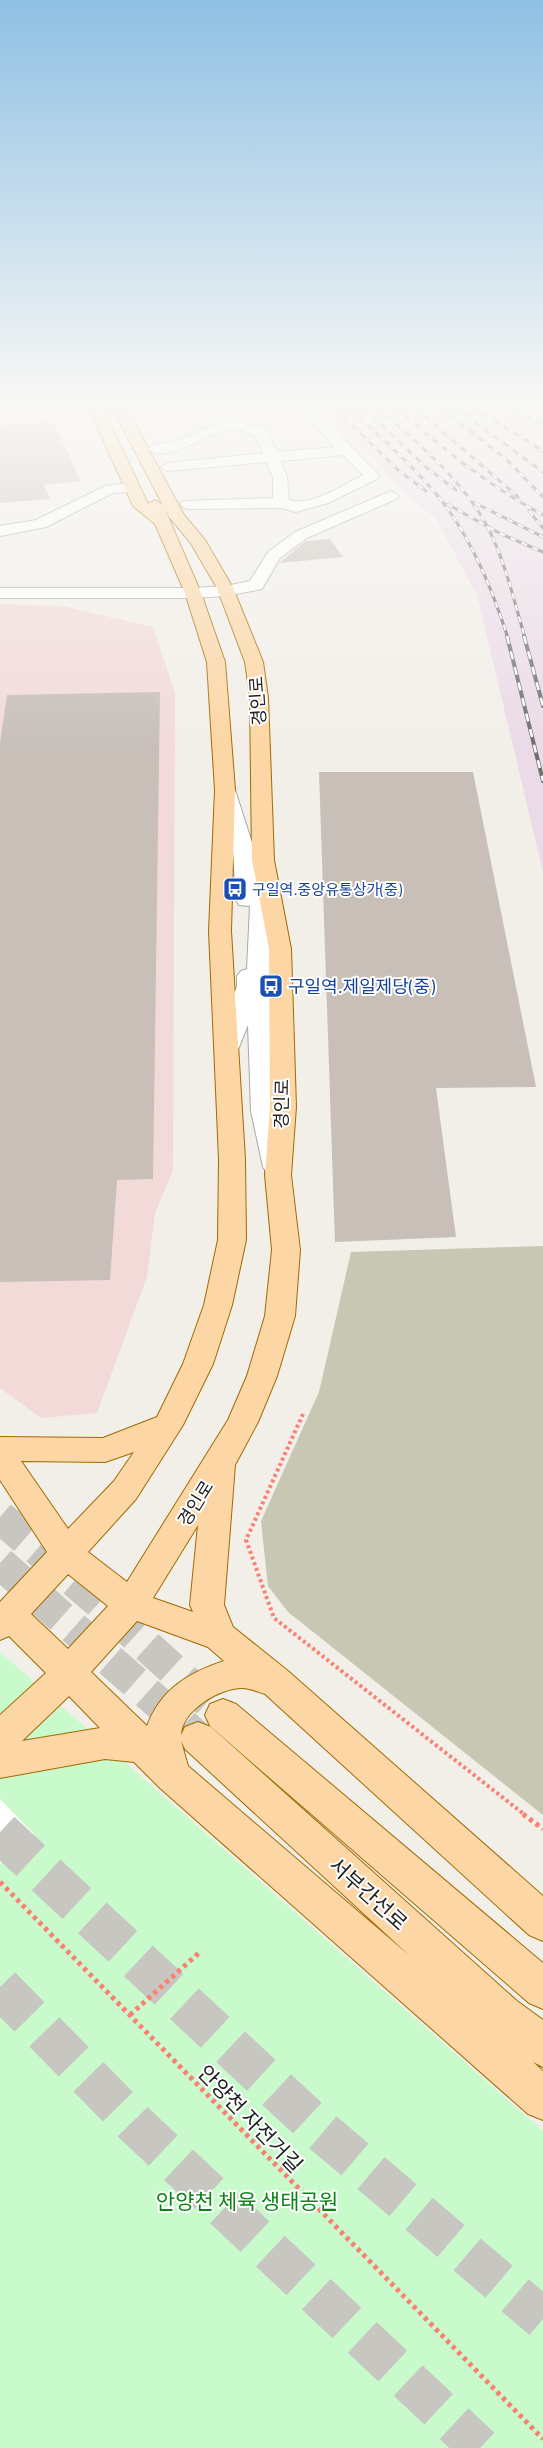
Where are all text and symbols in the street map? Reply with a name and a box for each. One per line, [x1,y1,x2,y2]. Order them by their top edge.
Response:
street label: 경인로 [244,675,270,727]
bus stop icon: 구일역.중앙유통상가(중) [222,876,248,902]
place label: 구일역.중앙유통상가(중) [252,880,402,898]
bus stop icon: 구일역.제일제당(중) [258,973,284,999]
place label: 구일역.제일제당(중) [288,975,435,997]
street label: 경인로 [270,1079,292,1129]
street label: 경인로 [173,1476,217,1530]
street label: 서부간선로 [325,1851,413,1935]
street label: 안양천 자전거길 [194,2059,308,2177]
park label: 안양천 체육 생태공원 [156,2188,338,2213]

